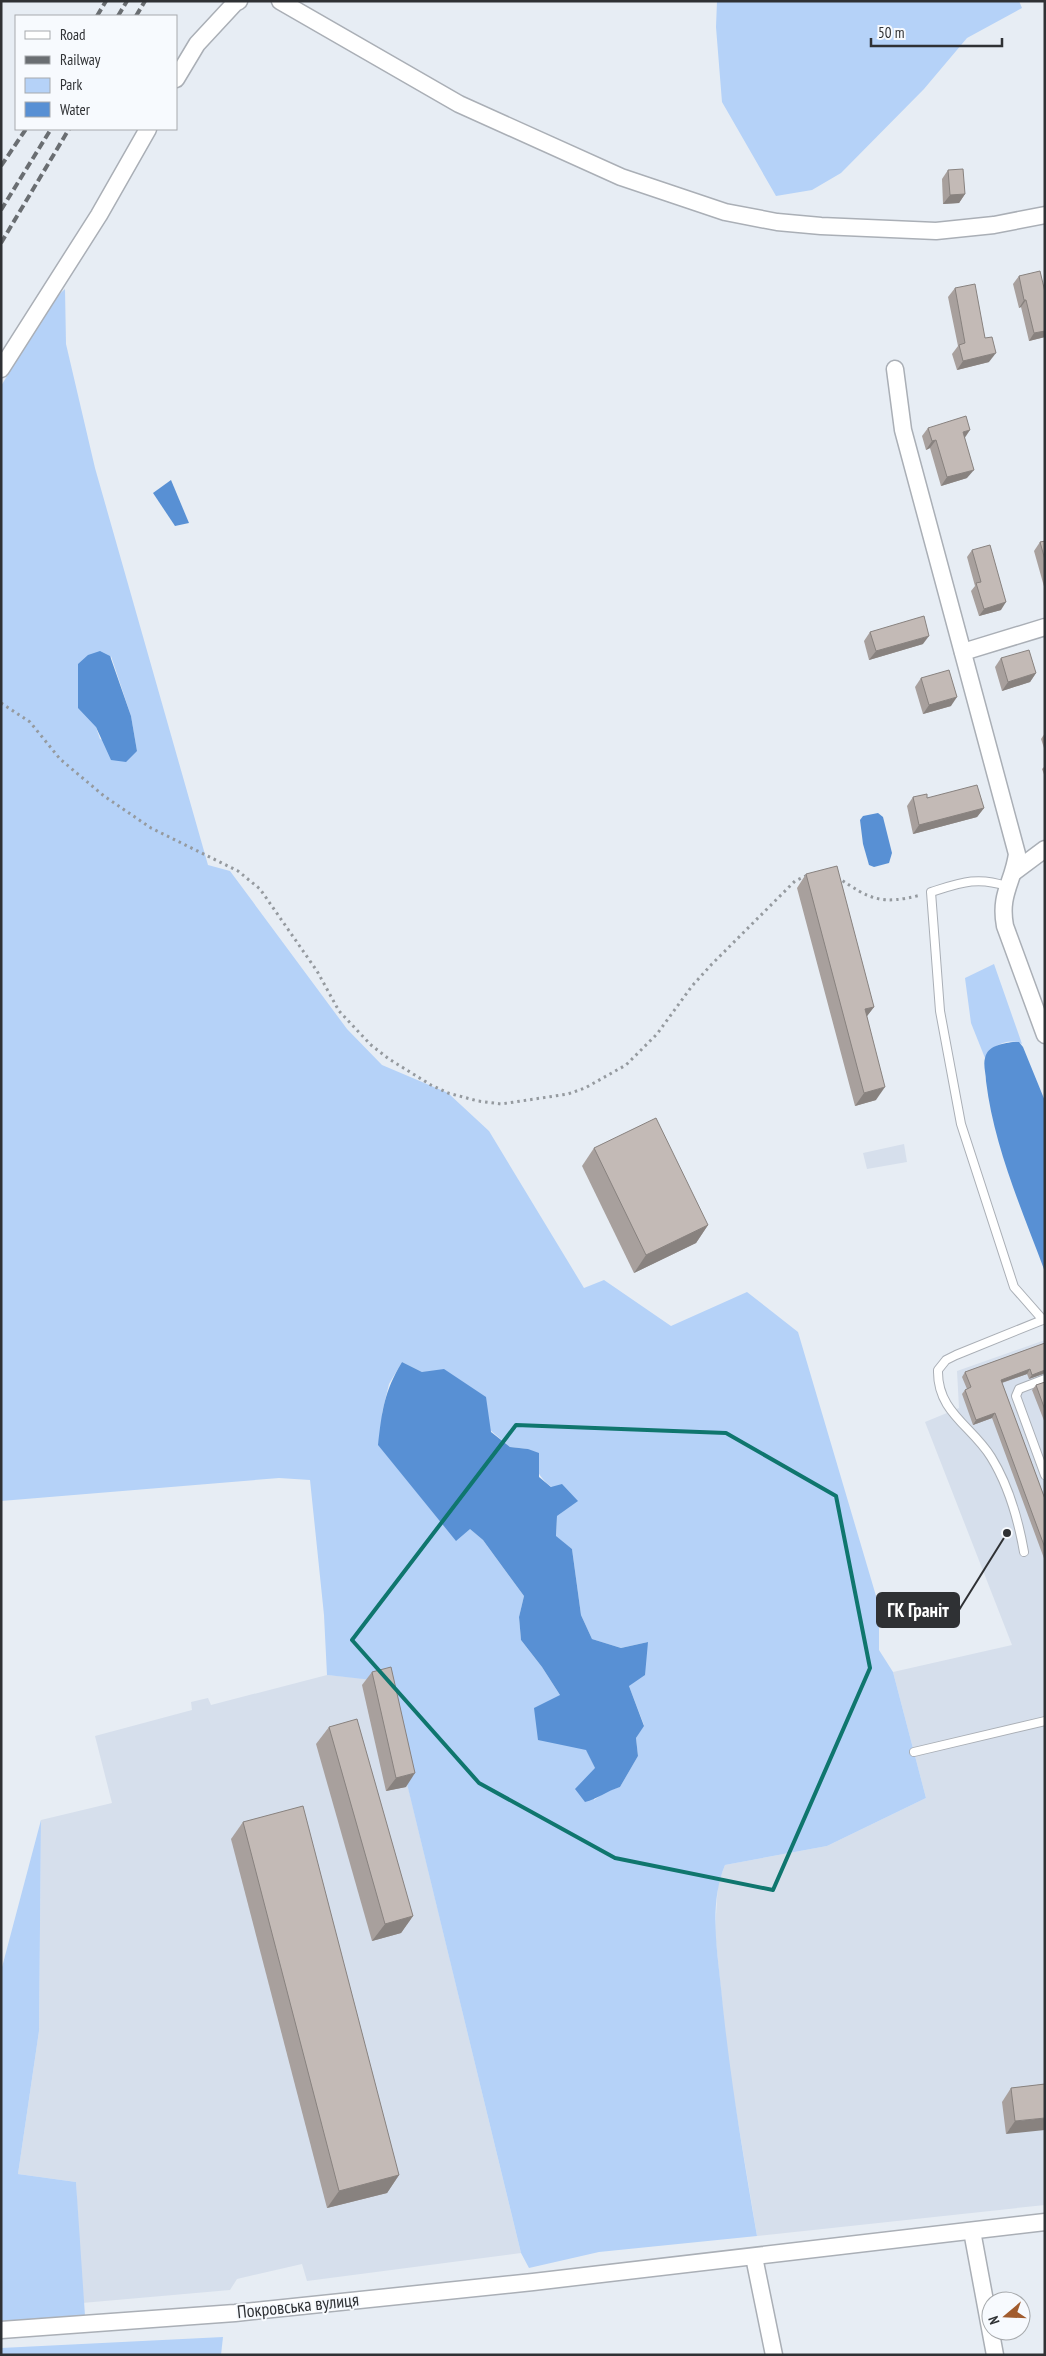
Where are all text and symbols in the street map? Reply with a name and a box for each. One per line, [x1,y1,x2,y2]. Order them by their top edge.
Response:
legend [15,15,178,130]
scale bar [871,15,1002,47]
text: 50 m [878,23,904,42]
text: Road [60,25,86,44]
text: Railway [60,50,101,69]
text: Park [60,75,82,94]
text: Water [60,100,91,119]
callout: ГК Граніт [877,1593,959,1627]
text: ГК Граніт [887,1598,949,1622]
street label: Покровська вулиця [236,2288,360,2323]
north arrow [981,2291,1031,2341]
text: N [984,2314,1003,2327]

